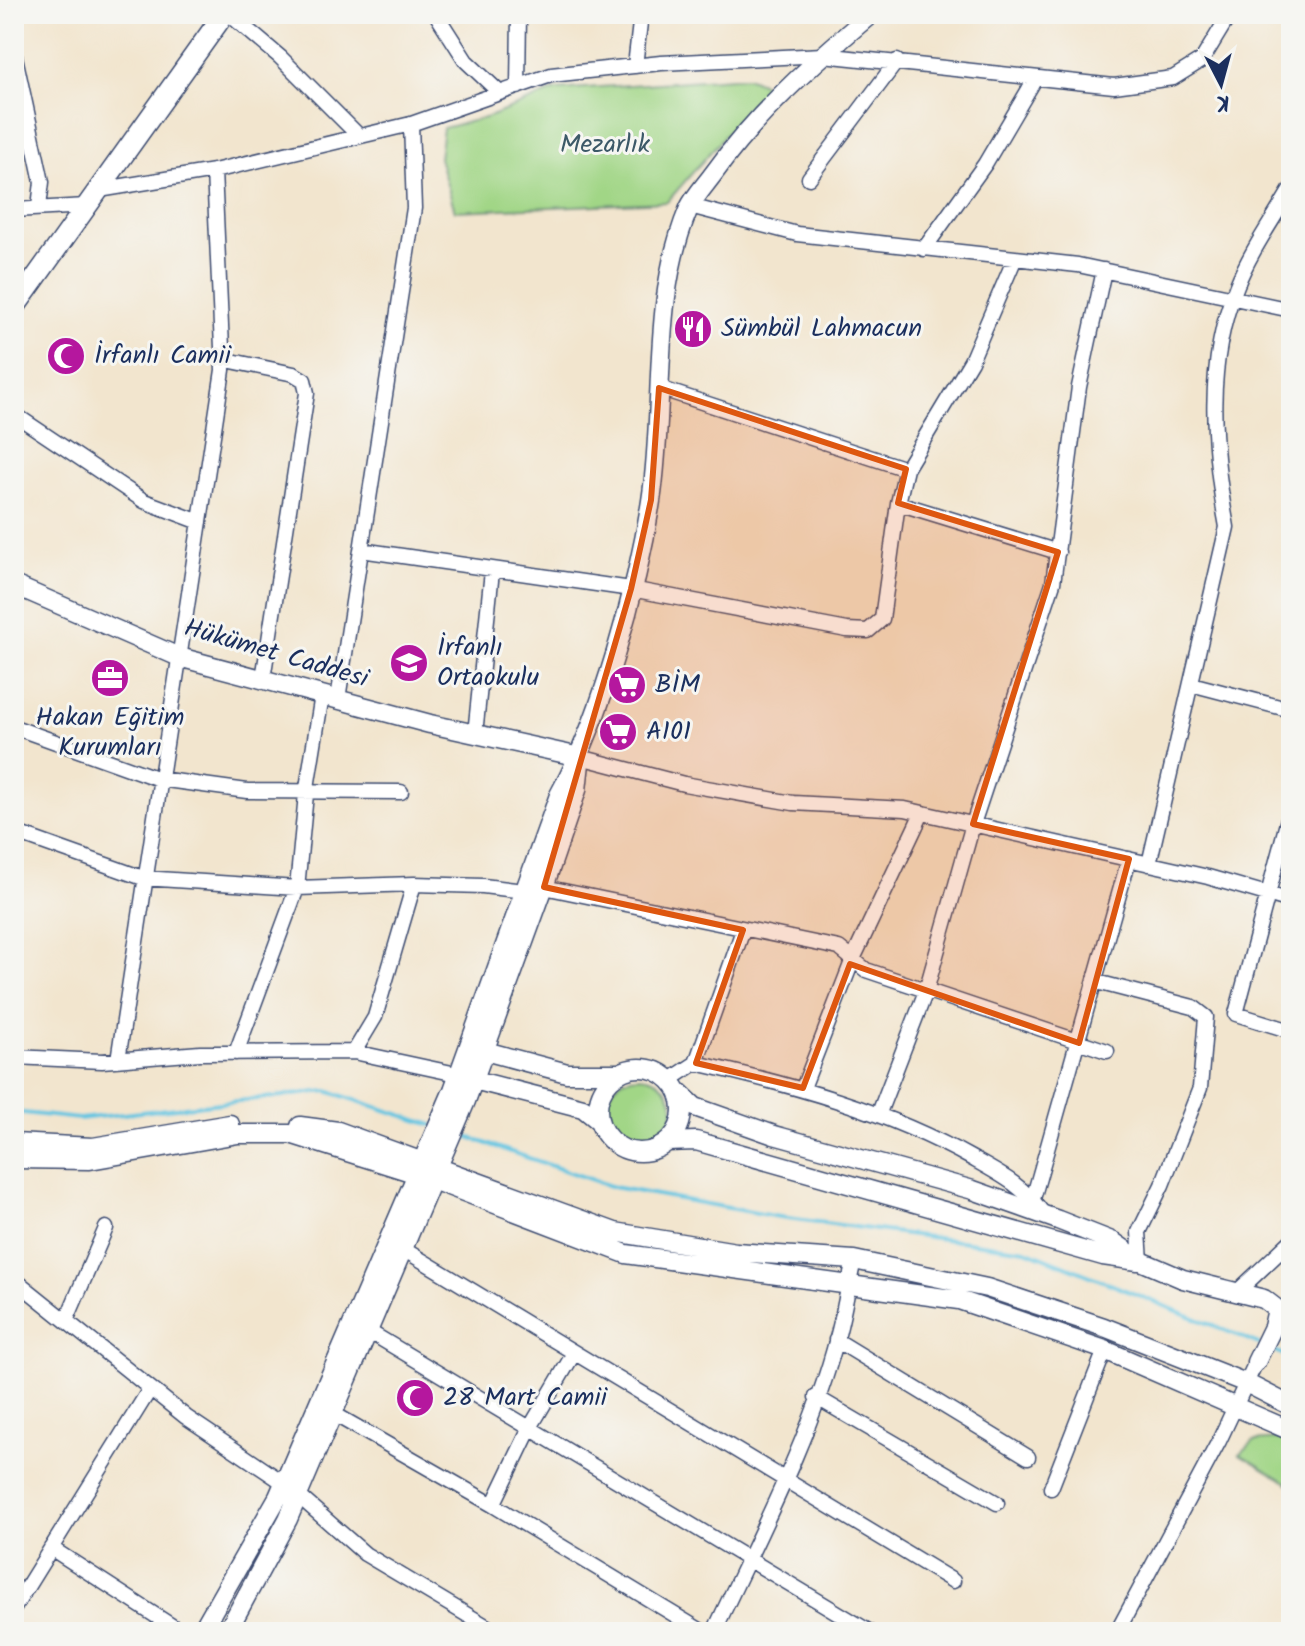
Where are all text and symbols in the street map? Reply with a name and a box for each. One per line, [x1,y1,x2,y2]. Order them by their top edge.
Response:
north arrow [1181,44,1261,124]
text: K [1214,83,1231,120]
park label: Mezarlık [560,124,651,166]
restaurant icon: Sümbül Lahmacun [672,308,714,350]
place label: Sümbül Lahmacun [721,308,922,350]
mosque icon: İrfanlı Camii [45,335,87,377]
place label: İrfanlı Camii [94,335,233,377]
street label: Hükümet Caddesi [179,608,375,701]
place label: İrfanlı Ortaokulu [437,627,540,699]
school or university icon: İrfanlı Ortaokulu [388,642,430,684]
office icon: Hakan Eğitim Kurumları [89,657,131,699]
supermarket icon: BİM [606,664,648,706]
place label: BİM [655,664,701,706]
place label: Hakan Eğitim Kurumları [36,697,184,769]
supermarket icon: A101 [597,711,639,753]
place label: A101 [646,711,691,753]
mosque icon: 28 Mart Camii [394,1377,436,1419]
place label: 28 Mart Camii [443,1377,609,1419]

